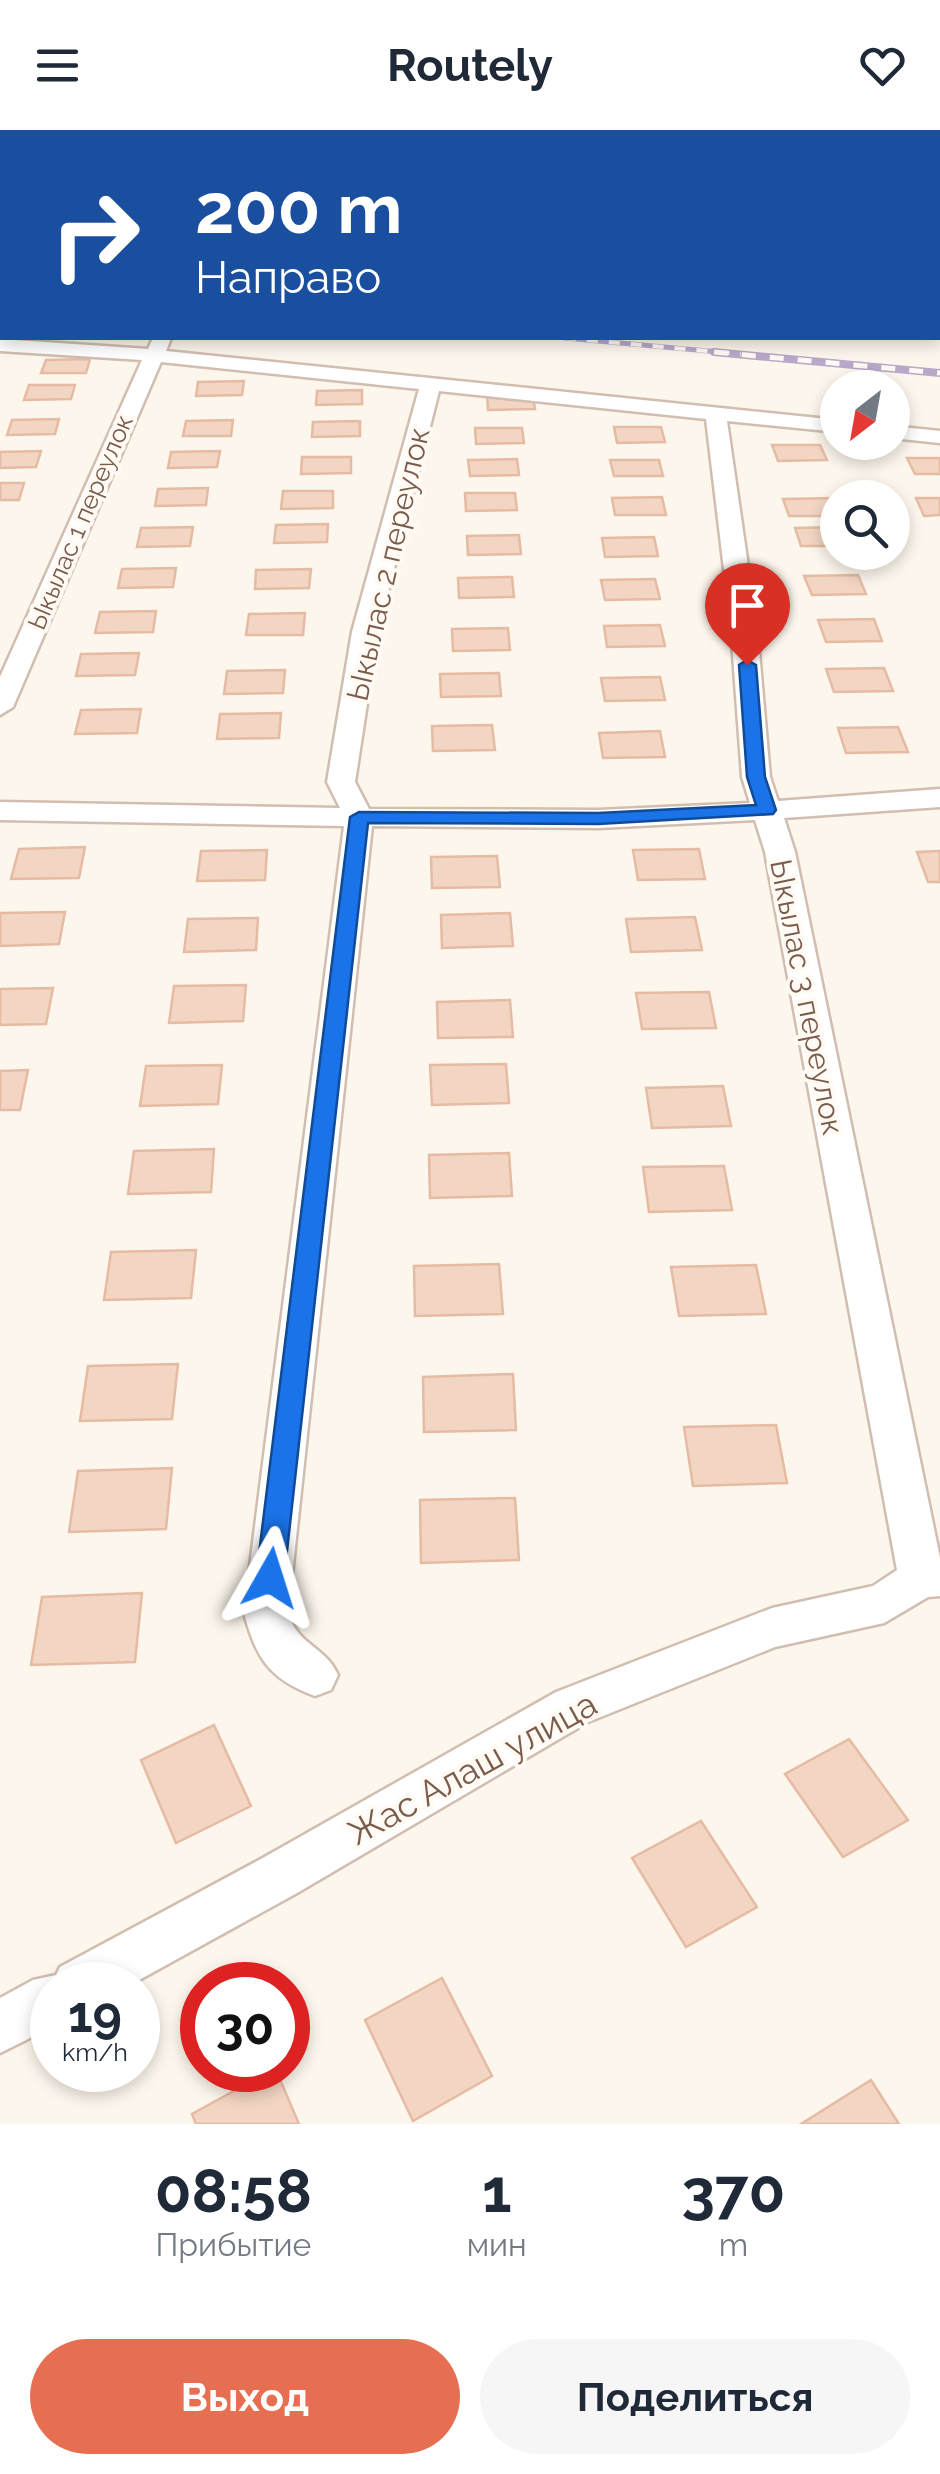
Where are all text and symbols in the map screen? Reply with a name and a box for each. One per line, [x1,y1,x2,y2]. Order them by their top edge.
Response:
icon: menu [30,38,85,93]
icon: heart [855,38,910,93]
text: Routely [387,39,553,92]
text: 200 m [195,167,402,249]
icon: right [30,170,160,300]
text: Направо [195,251,381,304]
north arrow [820,370,910,460]
map controls [820,370,910,570]
street label: Ыкылас 1 переулок [21,410,139,634]
street label: Ыкылас 2 переулок [340,424,436,704]
button: search [820,480,910,570]
pin [705,563,790,666]
icon: arrive [720,578,775,633]
street label: Ыкылас 3 переулок [763,856,851,1138]
position arrow [218,1526,322,1630]
street label: Жас Алаш улица [340,1683,604,1853]
speed limit sign: 30 [180,1962,310,2092]
text: 19 [68,1985,122,2044]
text: km/h [62,2037,128,2067]
text: 08:58 [155,2156,312,2226]
text: 1 [482,2156,512,2226]
text: 370 [681,2156,785,2226]
text: Прибытие [155,2226,311,2263]
text: мин [467,2226,527,2263]
text: m [719,2226,748,2263]
button: Выход [30,2339,460,2454]
button: Поделиться [480,2339,910,2454]

